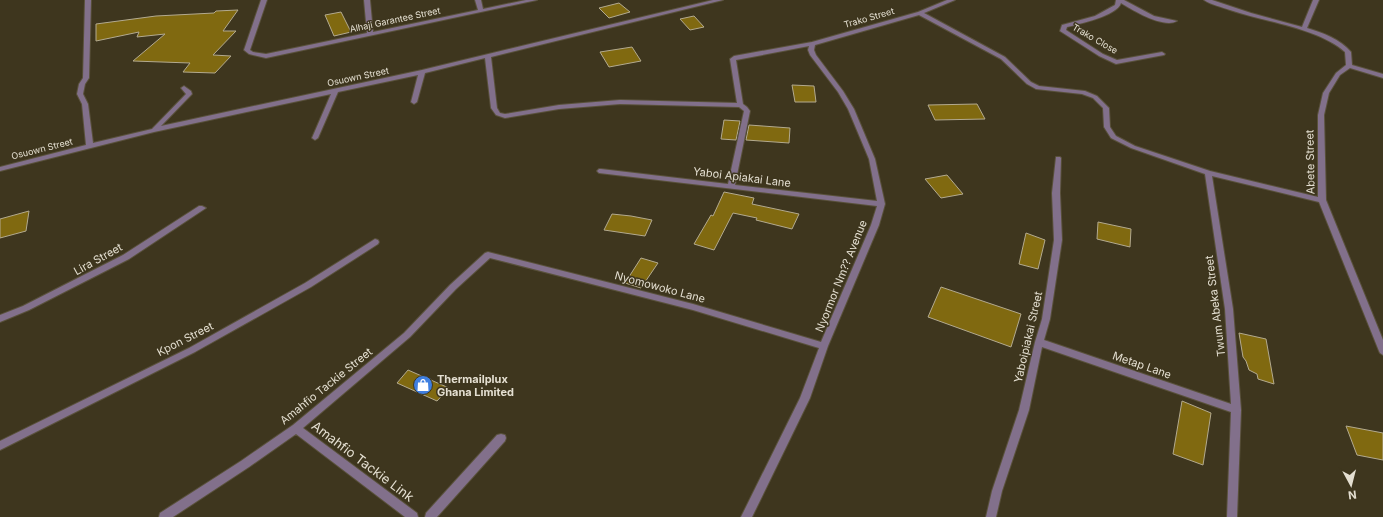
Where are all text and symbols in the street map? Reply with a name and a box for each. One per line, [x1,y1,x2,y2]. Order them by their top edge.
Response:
street label: Alhaji Garantee Street [349,5,441,35]
street label: Trako Street [842,5,895,30]
street label: Trako Close [1071,21,1120,56]
street label: Osuown Street [326,65,390,88]
street label: Abete Street [1302,129,1318,195]
street label: Osuown Street [10,136,74,161]
street label: Yaboi Apiakai Lane [692,164,792,190]
street label: Nyormor Nm?? Avenue [812,218,870,334]
street label: Lira Street [71,240,125,278]
street label: Twum Abeka Street [1202,254,1228,357]
street label: Nyomowoko Lane [613,268,707,306]
street label: Yaboipiakai Street [1011,290,1045,384]
street label: Kpon Street [154,319,216,359]
street label: Amahfio Tackie Street [277,344,375,427]
street label: Metap Lane [1111,348,1173,382]
place label: Thermailplux Ghana Limited [437,372,514,399]
shop icon: Thermailplux Ghana Limited [412,374,434,396]
street label: Amahfio Tackie Link [309,417,417,505]
north arrow [1331,465,1371,505]
text: N [1347,487,1357,502]

